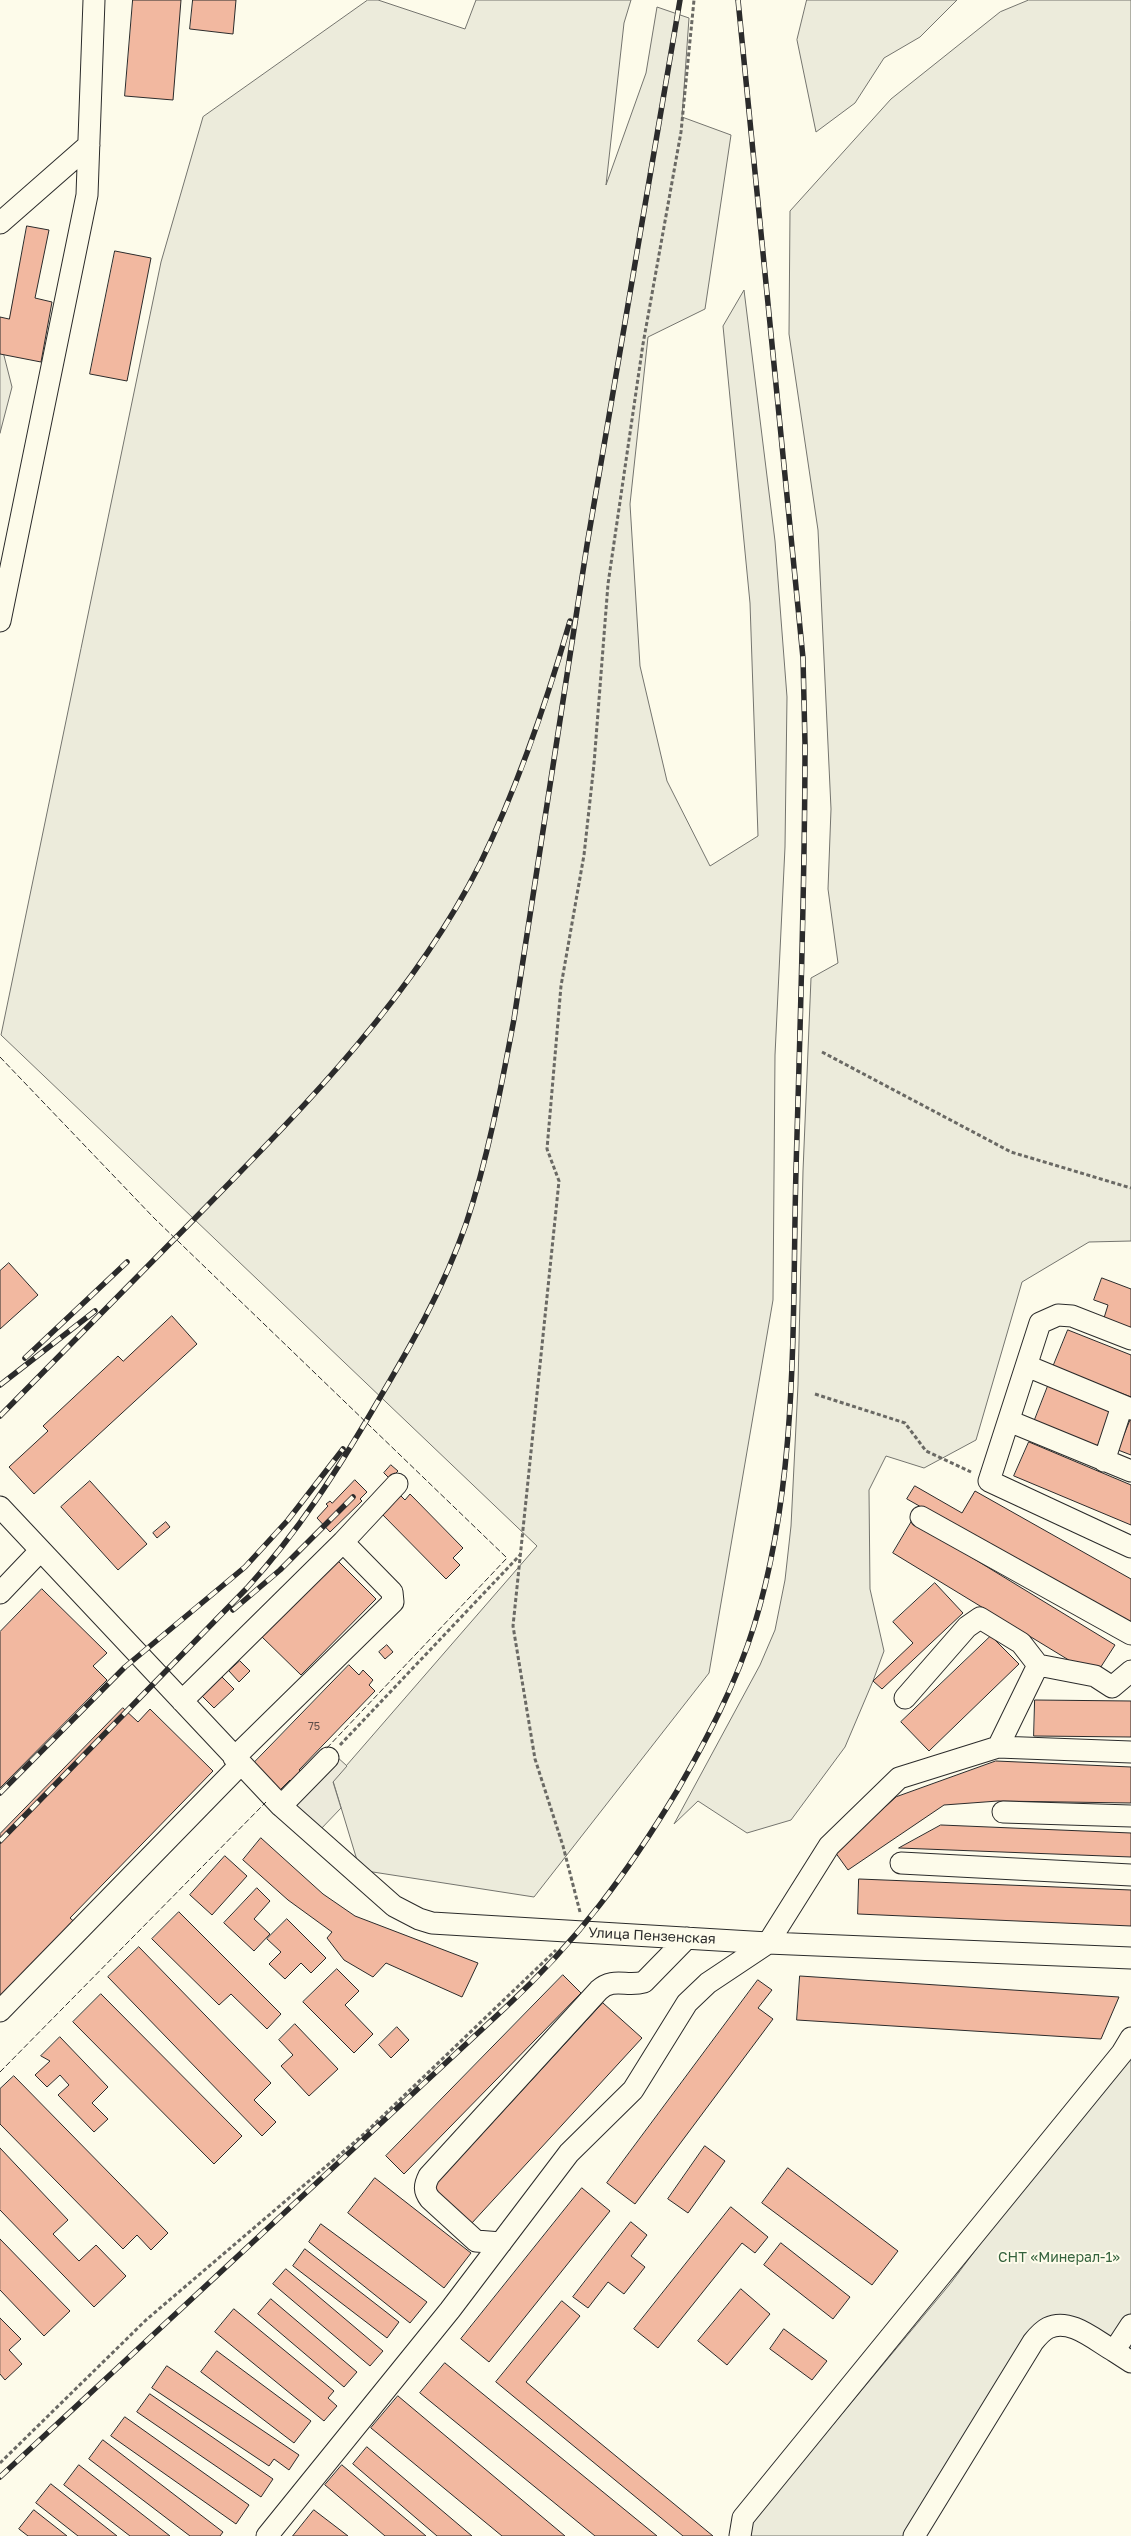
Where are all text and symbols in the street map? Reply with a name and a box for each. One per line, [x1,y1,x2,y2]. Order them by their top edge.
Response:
house number: 75 [308,1720,320,1734]
street label: Улица Пензенская [588,1924,716,1948]
park label: СНТ «Минерал-1» [998,2250,1120,2266]

